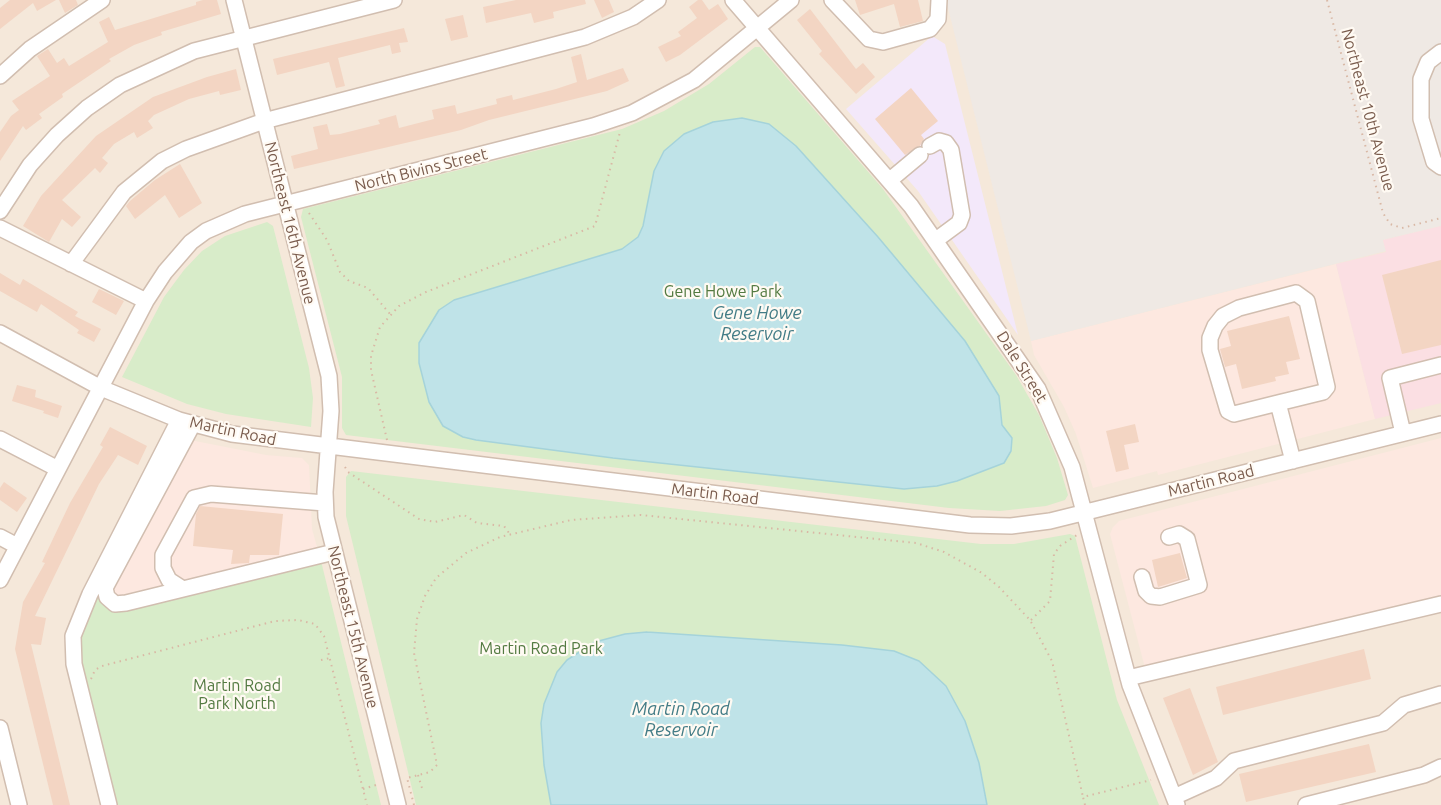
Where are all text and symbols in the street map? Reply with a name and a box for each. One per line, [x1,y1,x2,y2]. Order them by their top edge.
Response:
street label: Northeast 10th Avenue [1337,27,1399,193]
street label: Northeast 16th Avenue [260,140,320,306]
street label: North Bivins Street [353,144,489,196]
park label: Gene Howe Park [664,282,782,302]
water label: Gene Howe Reservoir [712,302,802,344]
street label: Dale Street [992,328,1052,406]
street label: Martin Road [188,412,278,450]
street label: Martin Road [1166,461,1256,501]
street label: Martin Road [670,479,760,509]
street label: Northeast 15th Avenue [323,544,383,710]
park label: Martin Road Park [479,639,603,659]
park label: Martin Road Park North [193,676,281,714]
water label: Martin Road Reservoir [632,698,730,740]

